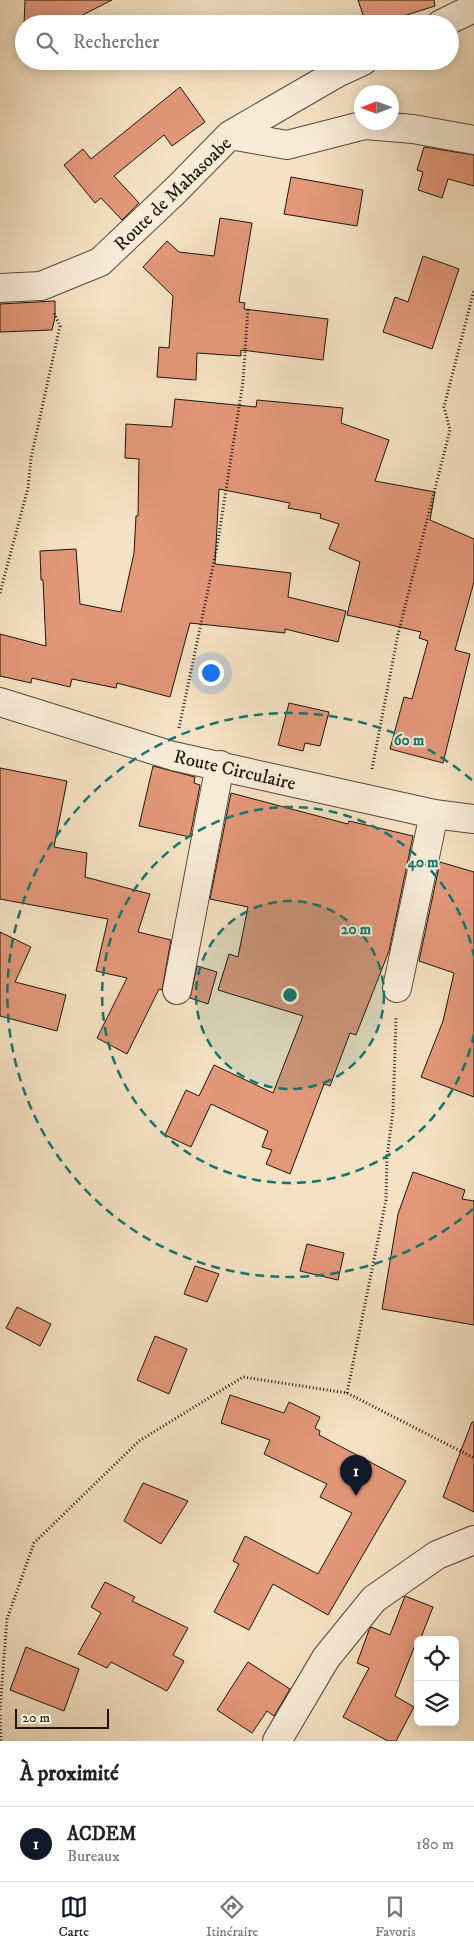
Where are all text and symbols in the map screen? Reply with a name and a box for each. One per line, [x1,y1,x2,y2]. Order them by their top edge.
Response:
search box [15,15,459,70]
icon: search [33,29,61,57]
text: Rechercher [73,31,159,54]
north arrow [354,85,399,130]
street label: Route de Mahasoabe [110,132,237,256]
your location [198,660,224,686]
text: 60 m [394,731,425,750]
street label: Route Circulaire [171,745,298,796]
text: 40 m [406,853,439,872]
text: 20 m [341,920,372,939]
centre of rings [281,986,299,1004]
pin: 1 [340,1455,372,1496]
map controls [414,1636,459,1726]
button: locate [414,1636,459,1681]
button: layers [414,1681,459,1726]
scale bar [15,1706,109,1729]
text: 20 m [22,1709,50,1727]
text: À proximité [20,1761,119,1787]
text: ACDEM [67,1823,136,1846]
text: 1 [33,1834,39,1854]
text: 180 m [416,1834,454,1854]
text: Bureaux [67,1846,120,1866]
tab: Carte [58,1893,89,1941]
tab: Itinéraire [206,1893,258,1941]
tab: Favoris [375,1893,416,1941]

